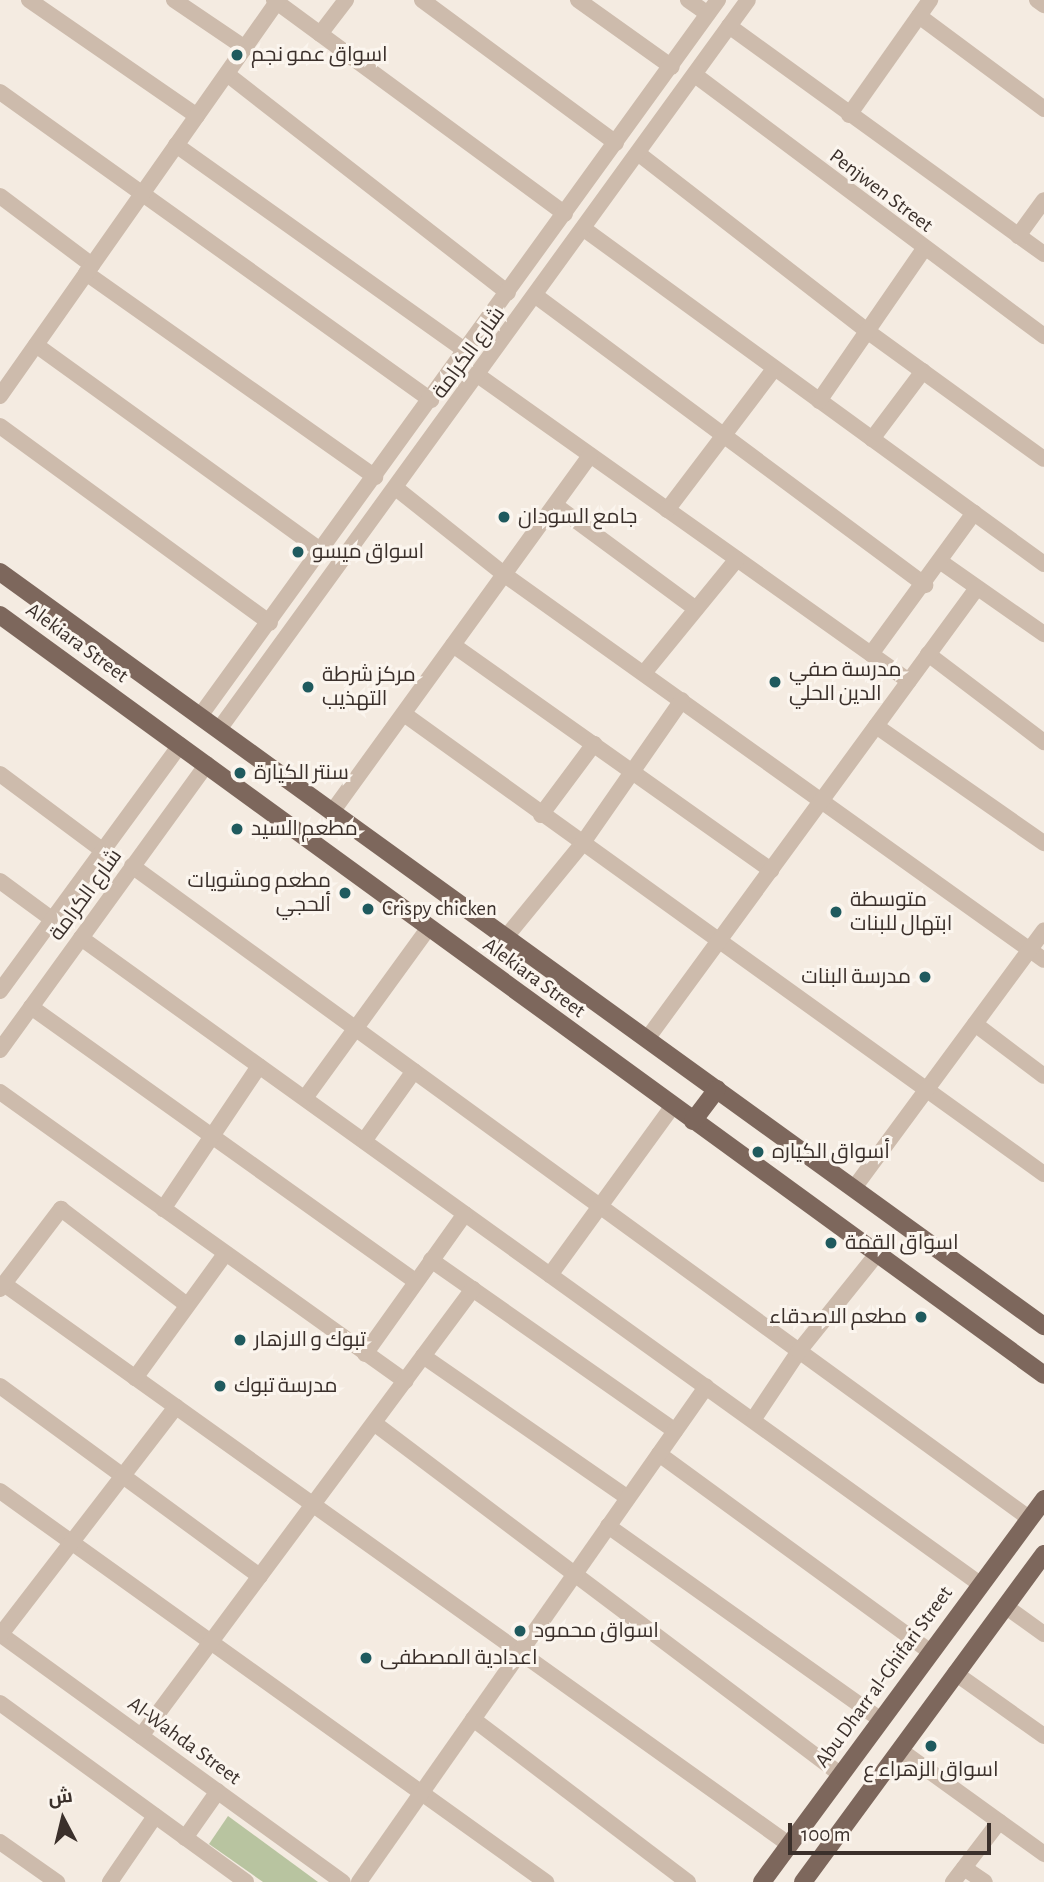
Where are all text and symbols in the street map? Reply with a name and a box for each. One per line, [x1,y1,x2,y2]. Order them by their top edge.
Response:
place label: اسواق عمو نجم [251,42,388,68]
marker: اسواق عمو نجم [229,47,245,63]
street label: Penjwen Street [824,144,938,238]
street label: شارع الكرامة [427,302,511,404]
place label: جامع السودان [518,504,637,530]
marker: جامع السودان [496,509,512,525]
place label: اسواق ميسو [312,539,424,565]
marker: اسواق ميسو [290,544,306,560]
street label: Alekiara Street [21,597,133,689]
place label: مدرسة صفي الدين الحلي [789,657,901,707]
place label: مركز شرطة التهذيب [322,662,416,712]
marker: مدرسة صفي الدين الحلي [767,674,783,690]
marker: مركز شرطة التهذيب [300,679,316,695]
place label: سنتر الكيارة [254,760,349,786]
marker: سنتر الكيارة [232,765,248,781]
place label: مطعم السيد [251,816,358,842]
marker: مطعم السيد [229,821,245,837]
street label: شارع الكرامة [44,844,128,946]
place label: مطعم ومشويات ألحجي [188,868,331,918]
marker: مطعم ومشويات ألحجي [337,885,353,901]
place label: متوسطة ابتهال للبنات [850,887,952,937]
place label: Crispy chicken [382,896,497,922]
marker: Crispy chicken [360,901,376,917]
marker: متوسطة ابتهال للبنات [828,904,844,920]
street label: Alekiara Street [478,932,590,1024]
place label: مدرسة البنات [801,964,911,990]
marker: مدرسة البنات [917,969,933,985]
place label: أسواق الكياره [772,1139,890,1165]
marker: أسواق الكياره [750,1144,766,1160]
place label: اسواق القمة [845,1230,959,1256]
marker: اسواق القمة [823,1235,839,1251]
place label: مطعم الاصدقاء [769,1304,907,1330]
marker: مطعم الاصدقاء [913,1309,929,1325]
place label: تبوك و الازهار [254,1327,366,1353]
marker: تبوك و الازهار [232,1332,248,1348]
place label: مدرسة تبوك [234,1373,338,1399]
marker: مدرسة تبوك [212,1378,228,1394]
street label: Abu Dharr al-Ghifari Street [810,1581,958,1773]
place label: اسواق محمود [534,1618,659,1644]
marker: اسواق محمود [512,1623,528,1639]
place label: اعدادية المصطفى [380,1645,538,1671]
marker: اعدادية المصطفى [358,1650,374,1666]
street label: Al-Wahda Street [122,1691,246,1791]
marker: اسواق الزهراء ع [923,1738,939,1754]
place label: اسواق الزهراء ع [863,1757,999,1783]
north arrow [28,1784,98,1854]
text: ش [47,1787,74,1809]
scale bar [792,1808,995,1852]
text: 100 m [801,1824,851,1845]

